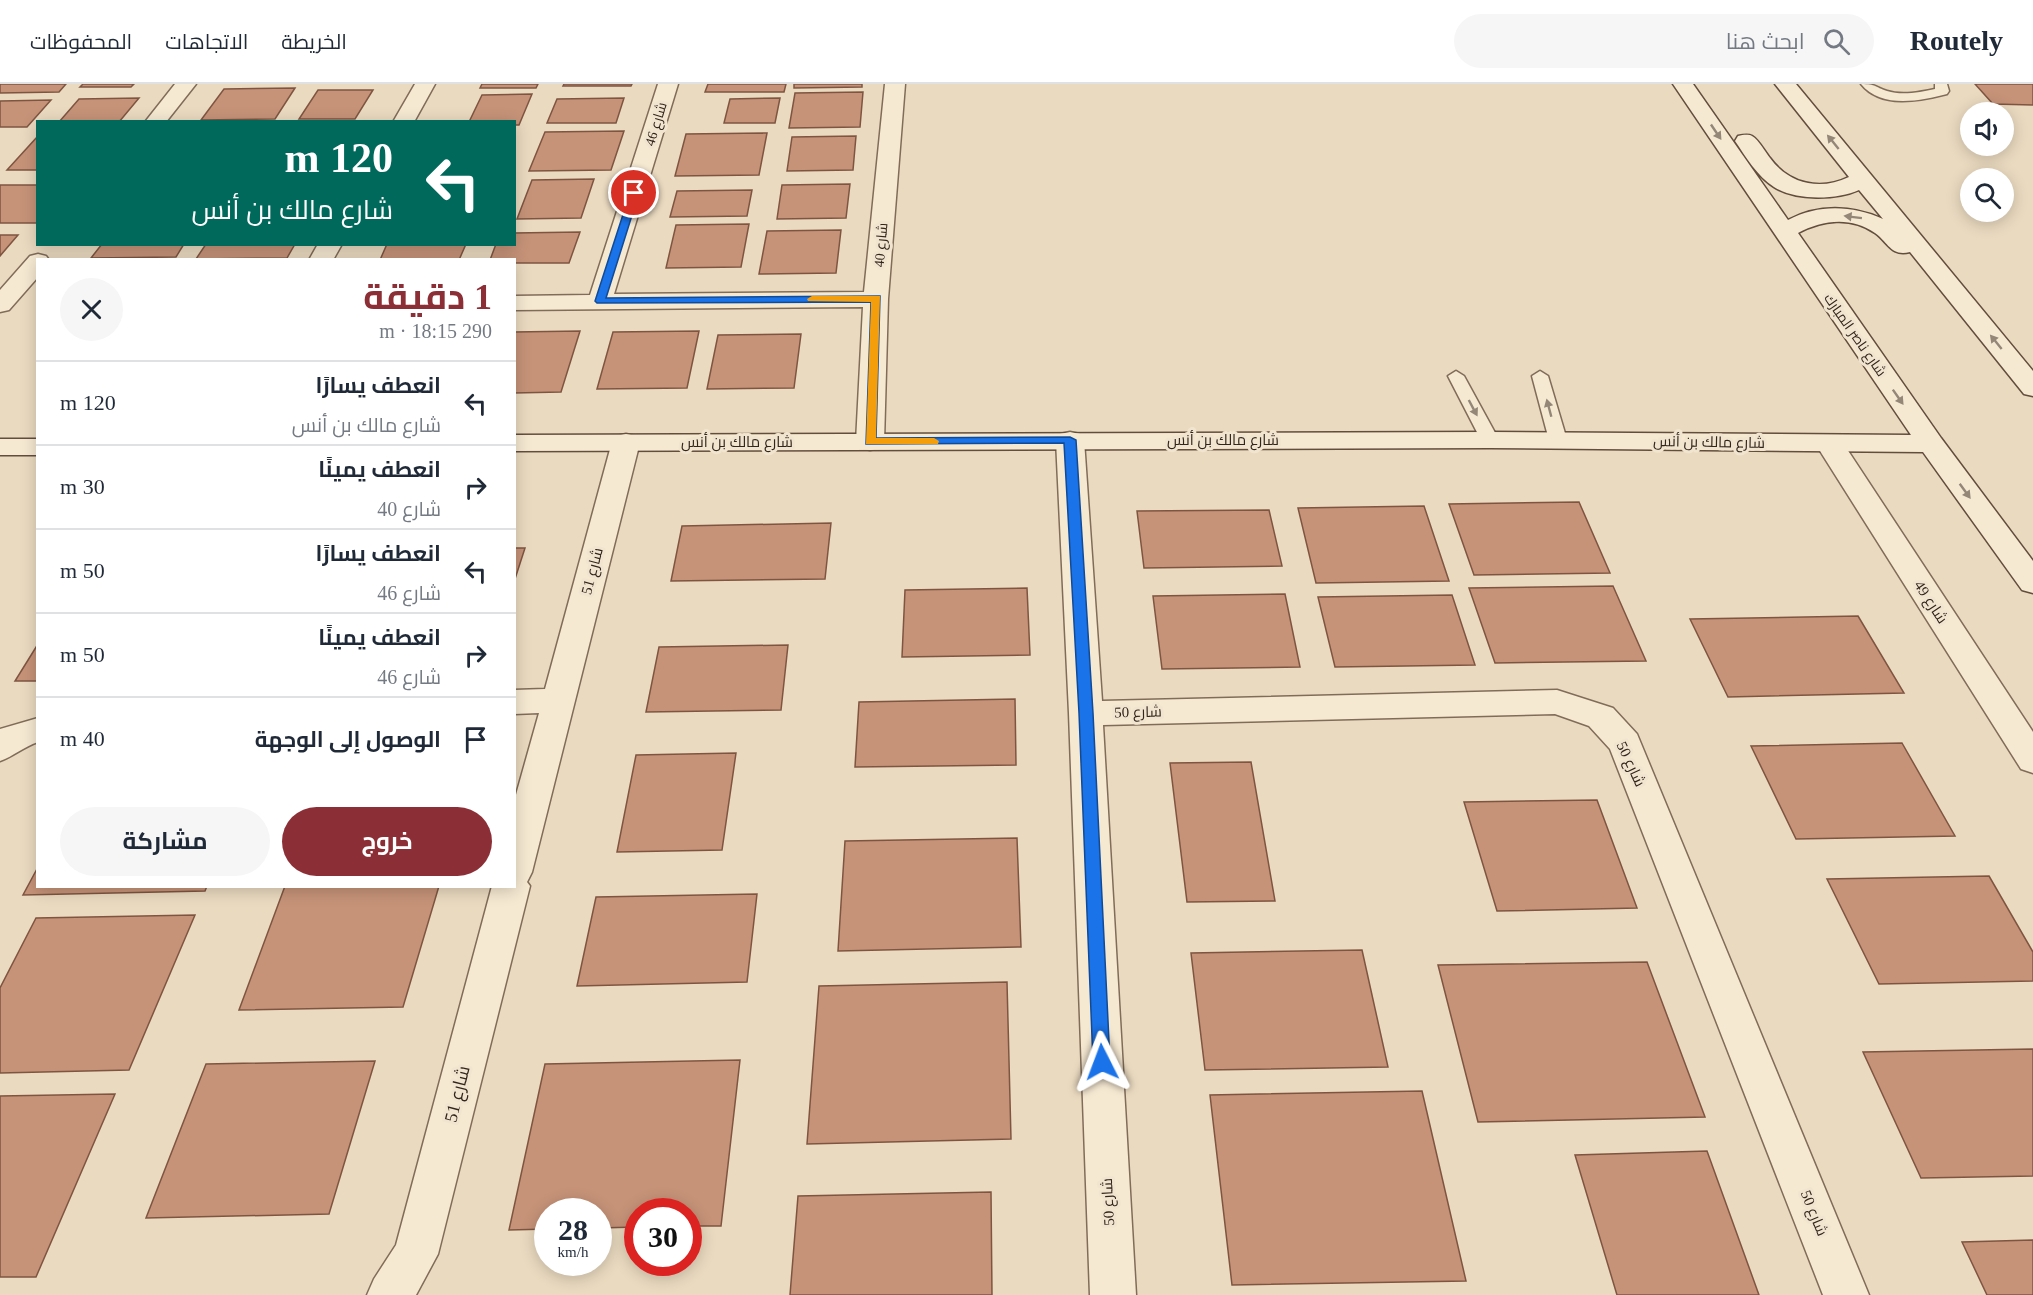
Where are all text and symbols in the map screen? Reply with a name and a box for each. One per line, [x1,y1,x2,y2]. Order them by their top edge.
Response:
search box [1454,14,1874,68]
icon: search [1820,25,1853,58]
text: Routely [1910,25,2003,56]
text: ابحث هنا [1726,29,1805,54]
text: المحفوظات [30,30,132,54]
text: الاتجاهات [165,30,248,54]
text: الخريطة [281,30,347,54]
street label: شارع 46 [642,100,671,148]
map controls [1960,102,2014,222]
button: sound [1960,102,2014,156]
one-way arrow [1710,124,1722,140]
one-way arrow [1827,134,1840,150]
text: 120 m [285,135,393,181]
icon: left [414,144,492,222]
pin [608,167,659,218]
button: search [1960,168,2014,222]
icon: arrive [617,176,650,209]
text: شارع مالك بن أنس [191,195,393,225]
one-way arrow [1843,212,1862,221]
street label: شارع 40 [872,222,891,268]
text: 1 دقيقة [363,277,492,317]
button: close [60,278,123,341]
street label: شارع ناصر المبارك [1820,291,1889,380]
text: 290 m · 18:15 [379,320,492,342]
one-way arrow [1990,335,2003,350]
text: انعطف يسارًا [316,373,441,398]
icon: left [459,387,492,420]
one-way arrow [1892,388,1904,404]
text: 120 m [60,390,116,415]
one-way arrow [1544,399,1553,417]
one-way arrow [1468,400,1478,417]
text: شارع مالك بن أنس [292,414,441,436]
street label: شارع مالك بن أنس [1167,430,1279,451]
street label: شارع مالك بن أنس [1653,431,1765,454]
street label: شارع مالك بن أنس [681,432,793,453]
text: انعطف يمينًا [318,457,441,482]
icon: right [459,471,492,504]
text: 30 m [60,474,105,499]
one-way arrow [1959,484,1971,499]
text: شارع 40 [377,498,441,520]
text: انعطف يسارًا [316,541,441,566]
street label: شارع 51 [578,546,609,597]
icon: left [459,555,492,588]
text: 50 m [60,558,105,583]
street label: شارع 49 [1909,578,1951,628]
text: شارع 46 [377,582,441,604]
text: انعطف يمينًا [318,625,441,650]
icon: right [459,639,492,672]
text: 50 m [60,642,105,667]
text: شارع 46 [377,666,441,688]
street label: شارع 50 [1114,704,1162,723]
icon: arrive [459,723,492,756]
text: 40 m [60,726,105,751]
text: الوصول إلى الوجهة [255,727,441,752]
street label: شارع 50 [1611,739,1648,790]
button: مشاركة [60,807,270,876]
button: خروج [282,807,492,876]
position arrow [1070,1030,1134,1094]
street label: شارع 51 [440,1064,476,1125]
street label: شارع 50 [1099,1178,1120,1226]
street label: شارع 50 [1795,1188,1830,1239]
speed limit sign: 30 [624,1198,702,1276]
text: 28 [558,1213,588,1246]
text: km/h [558,1244,588,1260]

